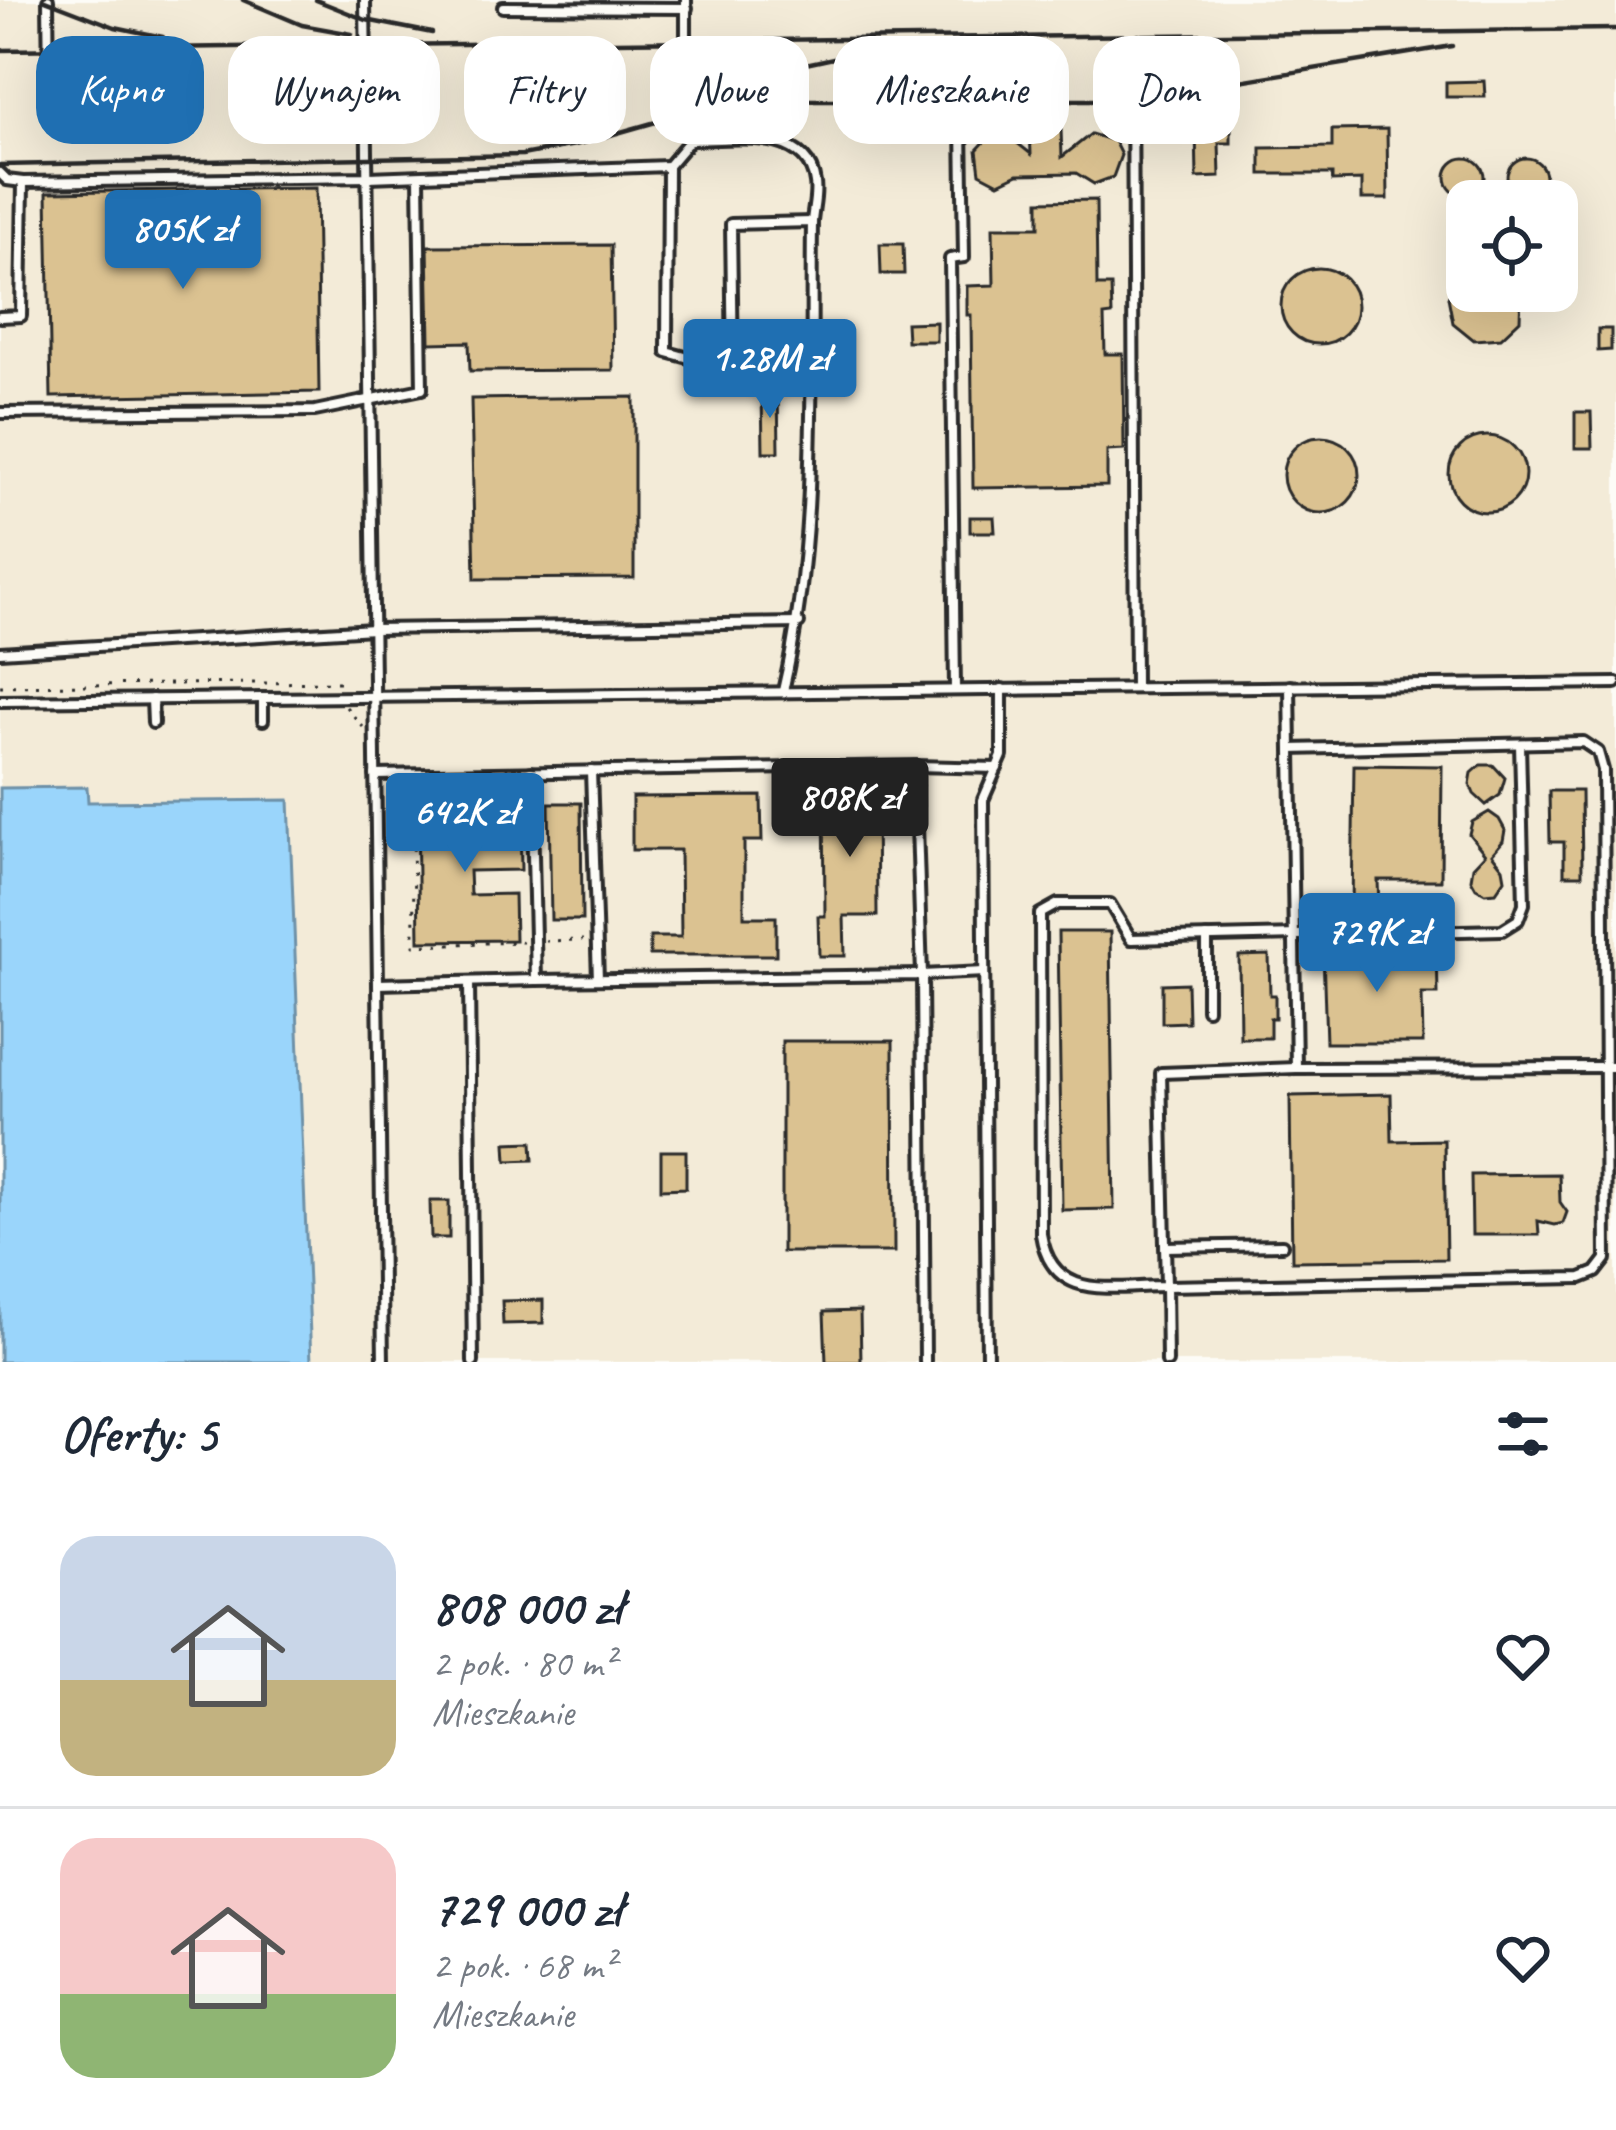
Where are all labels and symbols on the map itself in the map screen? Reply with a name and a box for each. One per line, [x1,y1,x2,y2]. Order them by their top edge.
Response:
pin: 805K zł [72,190,294,292]
pin: 1.28M zł [646,319,894,421]
pin: 808K zł [739,758,961,860]
pin: 642K zł [354,773,576,875]
pin: 729K zł [1266,893,1488,995]

